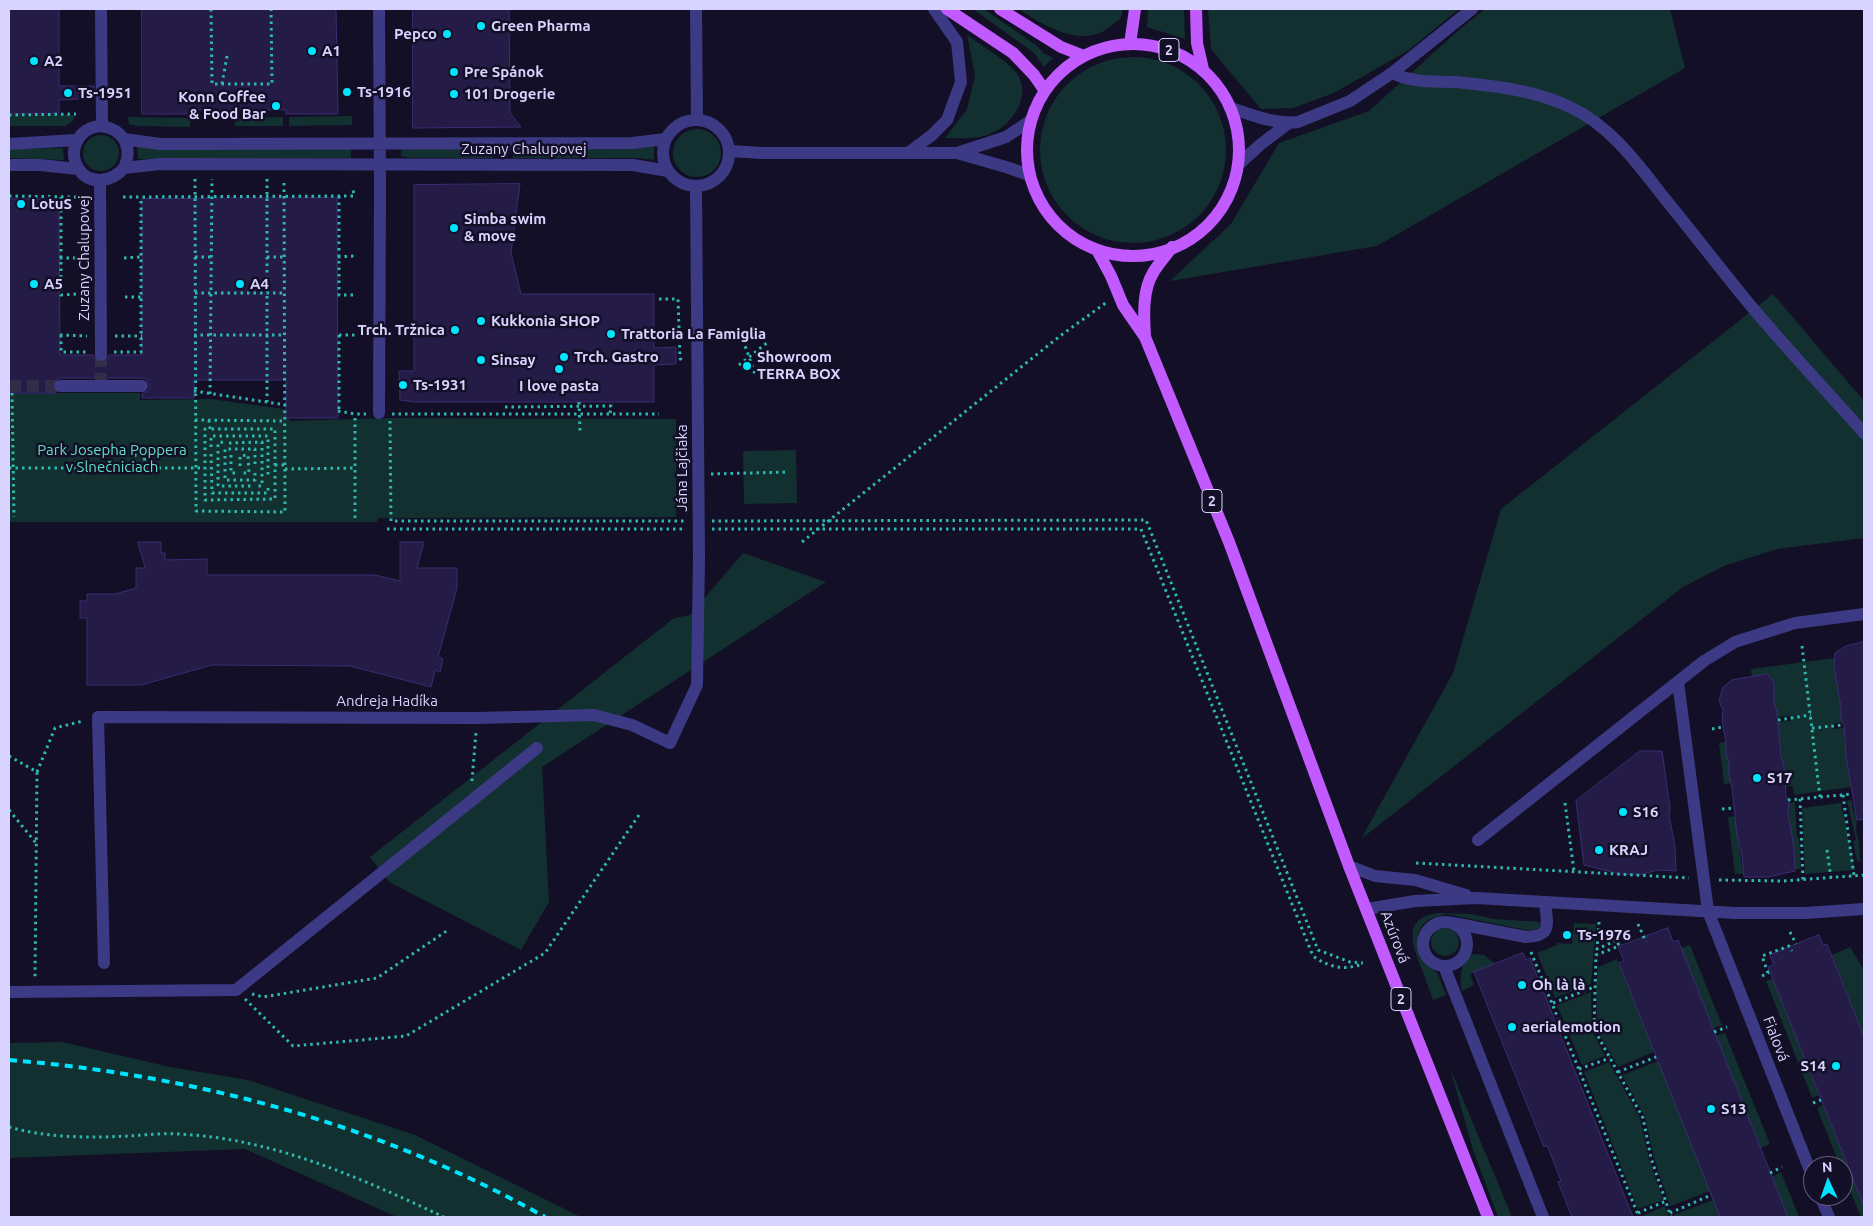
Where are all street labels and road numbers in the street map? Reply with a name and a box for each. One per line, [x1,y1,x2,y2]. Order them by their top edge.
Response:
road number: 2 [1159,38,1179,62]
street label: Zuzany Chalupovej [461,140,587,158]
street label: Zuzany Chalupovej [75,195,93,321]
street label: Jána Lajčiaka [673,424,691,512]
road number: 2 [1202,490,1222,512]
street label: Andreja Hadíka [336,692,438,710]
street label: Azúrová [1377,908,1413,966]
road number: 2 [1391,988,1411,1011]
street label: Fialová [1759,1014,1793,1064]

